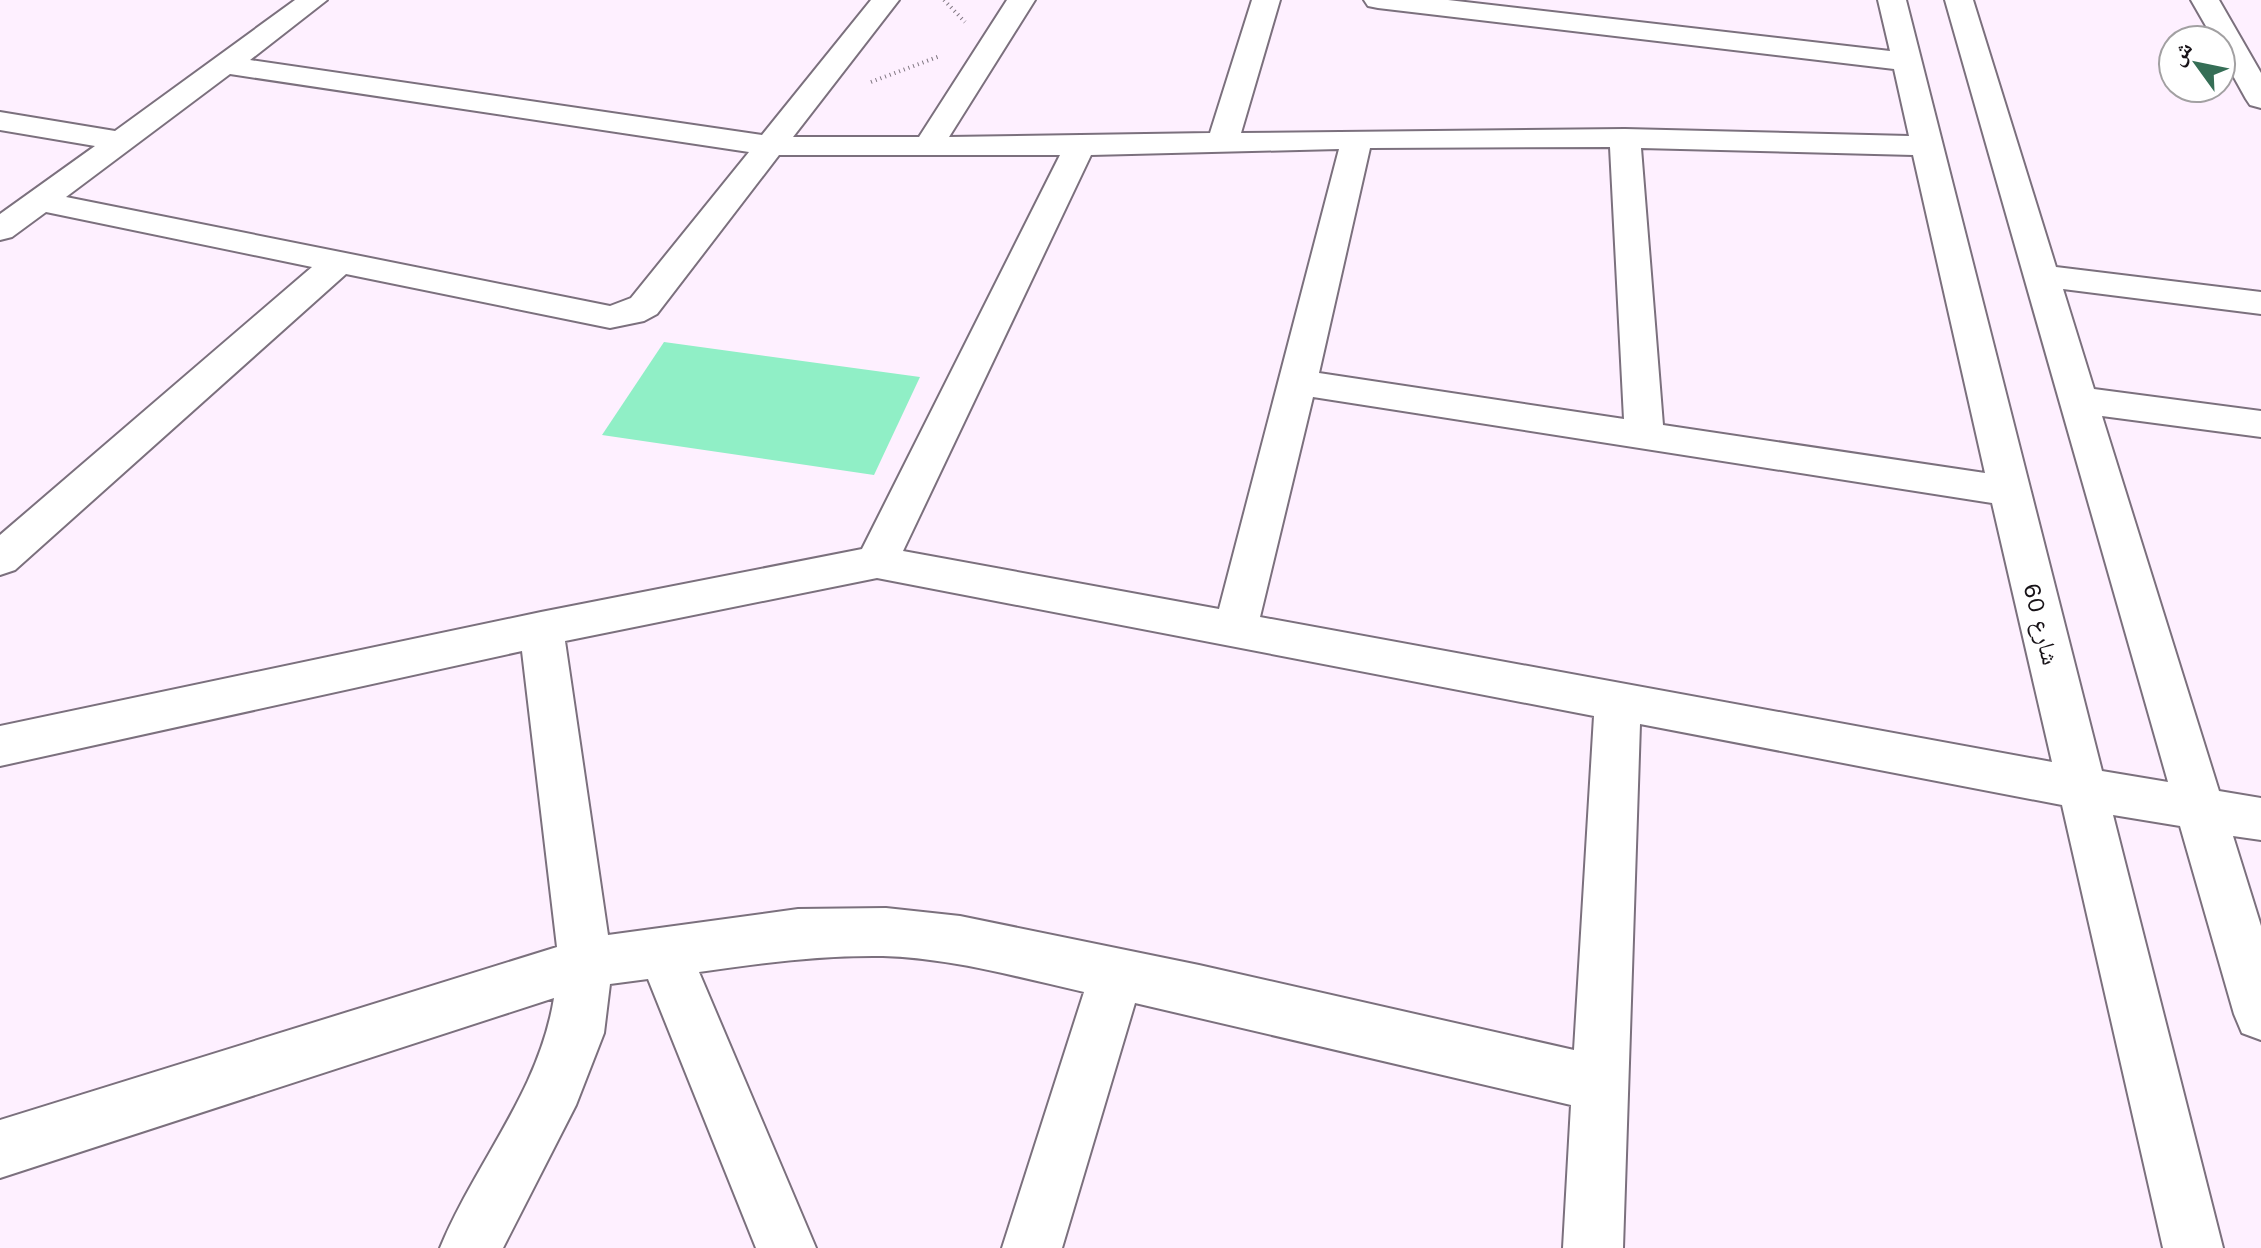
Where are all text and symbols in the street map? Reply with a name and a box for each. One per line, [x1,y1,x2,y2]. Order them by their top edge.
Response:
north arrow [2157,24,2237,104]
text: ش [2164,37,2198,71]
street label: شارع 60 [2016,580,2065,668]

